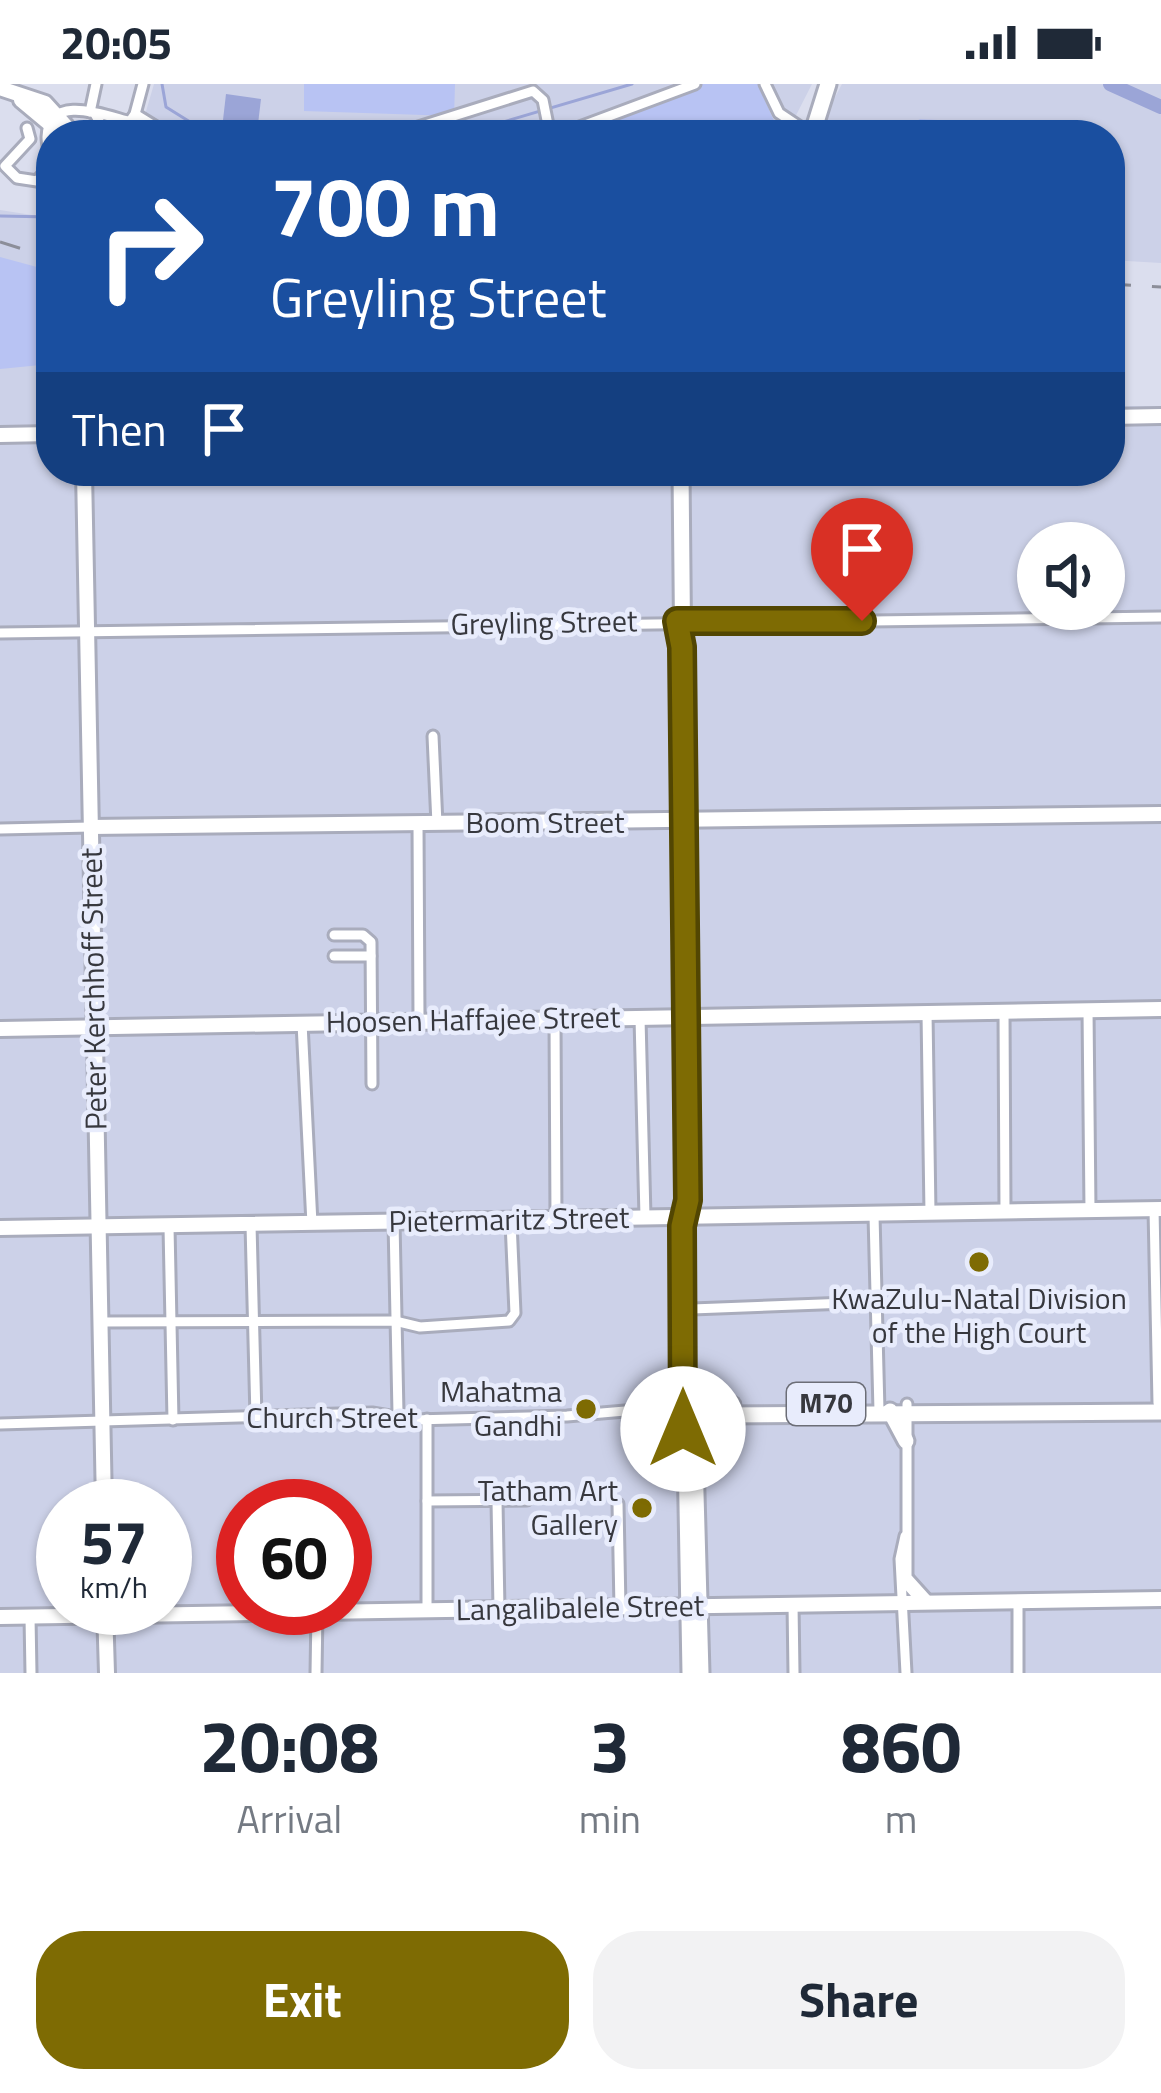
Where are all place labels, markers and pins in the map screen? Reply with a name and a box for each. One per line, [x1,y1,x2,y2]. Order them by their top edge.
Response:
pin [811,498,913,621]
marker: KwaZulu-Natal Division of the High Court [966,1249,992,1275]
place label: KwaZulu-Natal Division of the High Court [831,1275,1127,1355]
place label: Mahatma Gandhi [440,1368,562,1448]
marker: Mahatma Gandhi [573,1396,599,1422]
place label: Tatham Art Gallery [478,1467,618,1547]
marker: Tatham Art Gallery [629,1495,655,1521]

